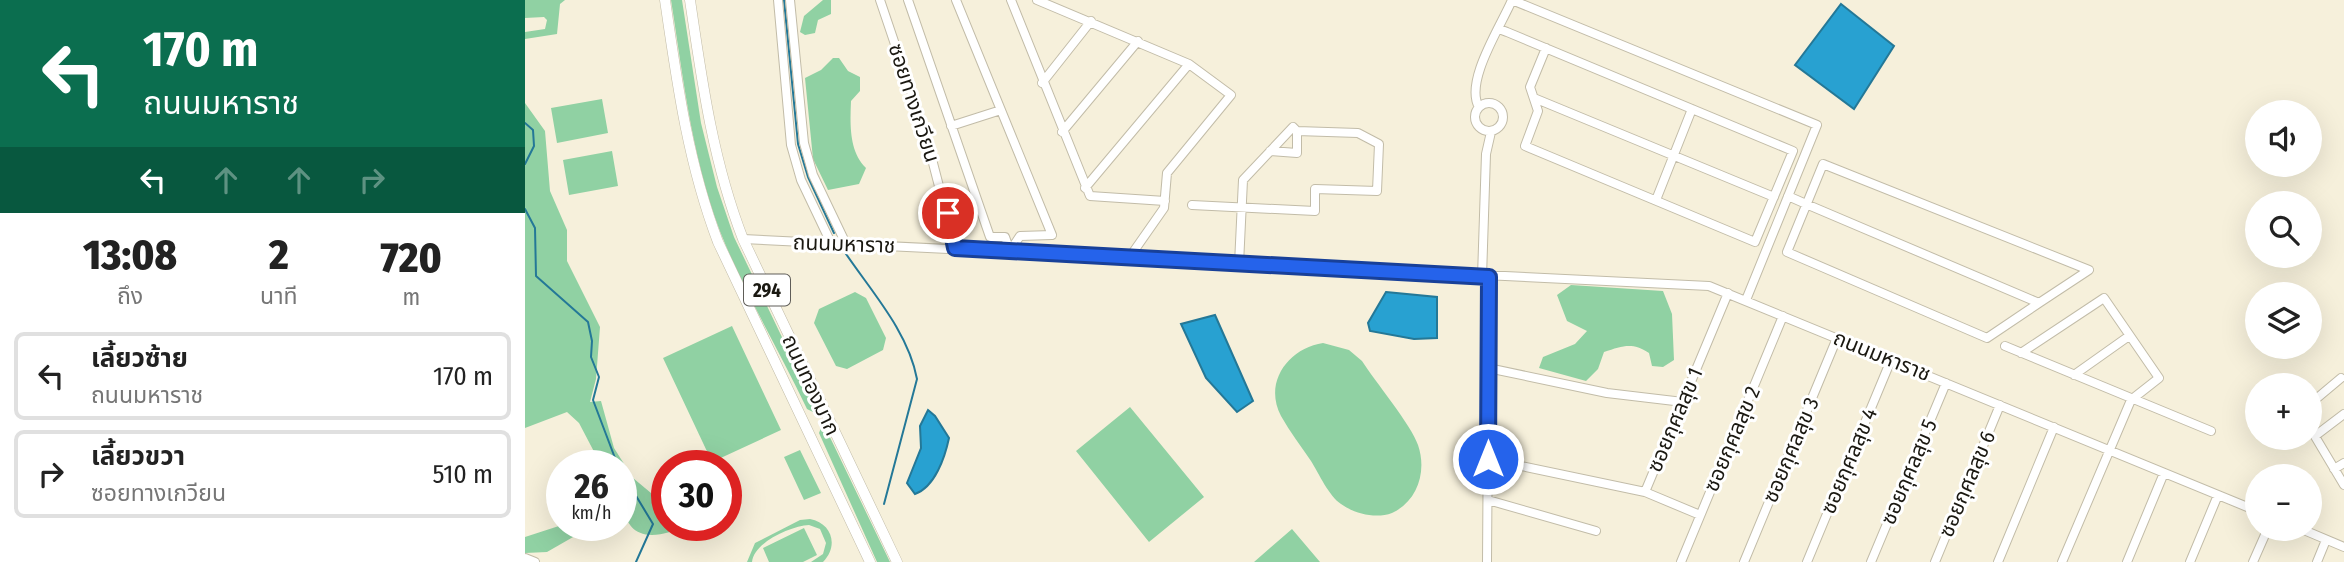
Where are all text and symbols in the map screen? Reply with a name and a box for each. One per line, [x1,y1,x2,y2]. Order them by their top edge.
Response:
text: 170 m [143,20,259,79]
icon: left [28,28,119,119]
street label: ซอยทางเกวียน [883,40,945,166]
text: ถนนมหาราช [143,84,299,122]
map controls [2245,100,2322,541]
button: sound [2245,100,2322,177]
icon: left [134,161,172,199]
icon: ahead [207,161,245,199]
icon: ahead [280,161,318,199]
icon: right [353,161,391,199]
pin [918,183,978,243]
button: search [2245,191,2322,268]
icon: arrive [929,194,967,232]
street label: ถนนมหาราช [792,229,896,259]
text: 13:08 [83,230,177,280]
text: 2 [269,230,289,280]
text: 720 [381,233,442,283]
road number: 294 [744,274,790,306]
text: ถึง [117,282,143,310]
text: นาที [260,282,298,310]
button: layers [2245,282,2322,359]
text: m [402,283,420,311]
street label: ถนนมหาราช [1830,325,1934,387]
street label: ถนนทองมาก [776,330,846,440]
text: เลี้ยวซ้าย [91,343,188,374]
icon: left [32,357,70,395]
text: 170 m [433,361,493,392]
street label: ซอยกุศลสุข 1 [1641,364,1709,476]
button: + [2245,373,2322,450]
text: ถนนมหาราช [91,381,203,409]
street label: ซอยกุศลสุข 2 [1698,383,1766,495]
street label: ซอยกุศลสุข 3 [1757,393,1825,507]
street label: ซอยกุศลสุข 4 [1815,404,1883,518]
street label: ซอยกุศลสุข 5 [1875,415,1943,529]
position arrow [1451,422,1525,496]
street label: ซอยกุศลสุข 6 [1933,427,2001,541]
text: เลี้ยวขวา [91,441,185,472]
speed limit sign: 30 [651,450,742,541]
icon: right [32,455,70,493]
text: 510 m [433,459,493,490]
button: − [2245,464,2322,541]
text: 26 [574,465,609,507]
text: ซอยทางเกวียน [91,479,226,507]
text: km/h [571,502,612,524]

